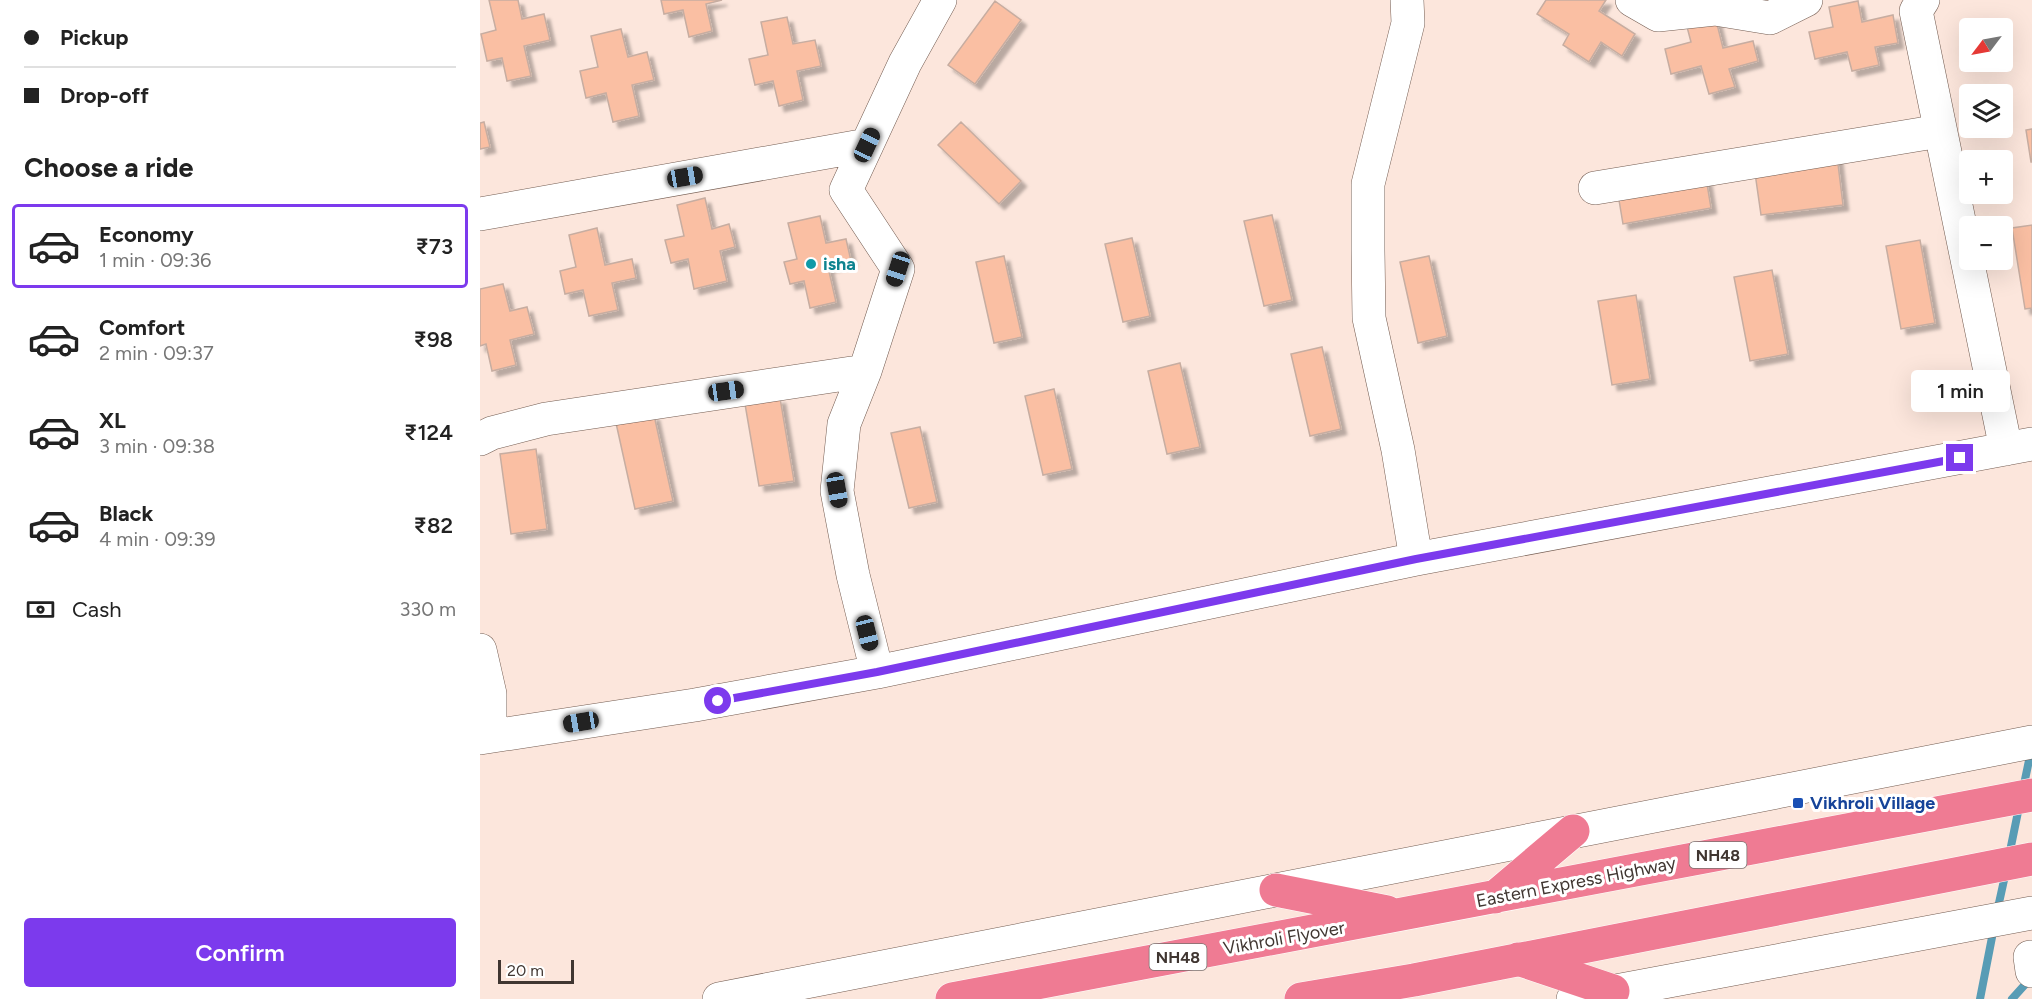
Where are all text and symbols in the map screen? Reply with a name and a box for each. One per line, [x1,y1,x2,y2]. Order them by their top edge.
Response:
north arrow [1959,18,2013,72]
map controls [1959,18,2013,270]
text: Pickup [60,24,129,51]
text: Drop-off [60,82,149,109]
button: layers [1959,84,2013,138]
car [851,125,883,165]
button: + [1959,150,2013,204]
text: Choose a ride [24,151,193,184]
car [666,165,704,189]
button: − [1959,216,2013,270]
icon: car [27,219,81,273]
text: Economy [99,221,194,248]
text: ₹73 [415,233,453,260]
text: 1 min · 09:36 [99,248,211,272]
car [884,249,912,289]
place label: isha [823,253,856,275]
marker: isha [804,257,818,271]
icon: car [27,312,81,366]
text: Comfort [99,314,185,341]
text: ₹98 [413,326,453,353]
text: 2 min · 09:37 [99,341,214,365]
callout: 1 min [1910,371,2010,413]
text: 1 min [1937,379,1984,403]
car [707,380,745,402]
icon: car [27,405,81,459]
text: XL [99,407,126,434]
text: ₹124 [404,419,453,446]
text: 3 min · 09:38 [99,434,215,458]
route end [1946,444,1973,471]
car [825,471,849,509]
icon: car [27,498,81,552]
text: Black [99,500,153,527]
text: ₹82 [414,512,453,539]
text: 4 min · 09:39 [99,527,216,551]
icon: cash [24,593,57,626]
text: Cash [72,596,122,623]
text: 330 m [399,597,456,621]
car [854,613,880,653]
route start [704,687,731,714]
car [562,710,600,734]
place label: Vikhroli Village [1810,792,1935,814]
marker: Vikhroli Village [1791,796,1805,810]
road number: NH48 [1690,842,1746,868]
street label: Eastern Express Highway [1474,852,1678,912]
street label: Vikhroli Flyover [1222,917,1346,959]
button: Confirm [24,918,456,987]
road number: NH48 [1150,944,1206,970]
scale bar [498,957,574,984]
text: 20 m [507,961,544,980]

